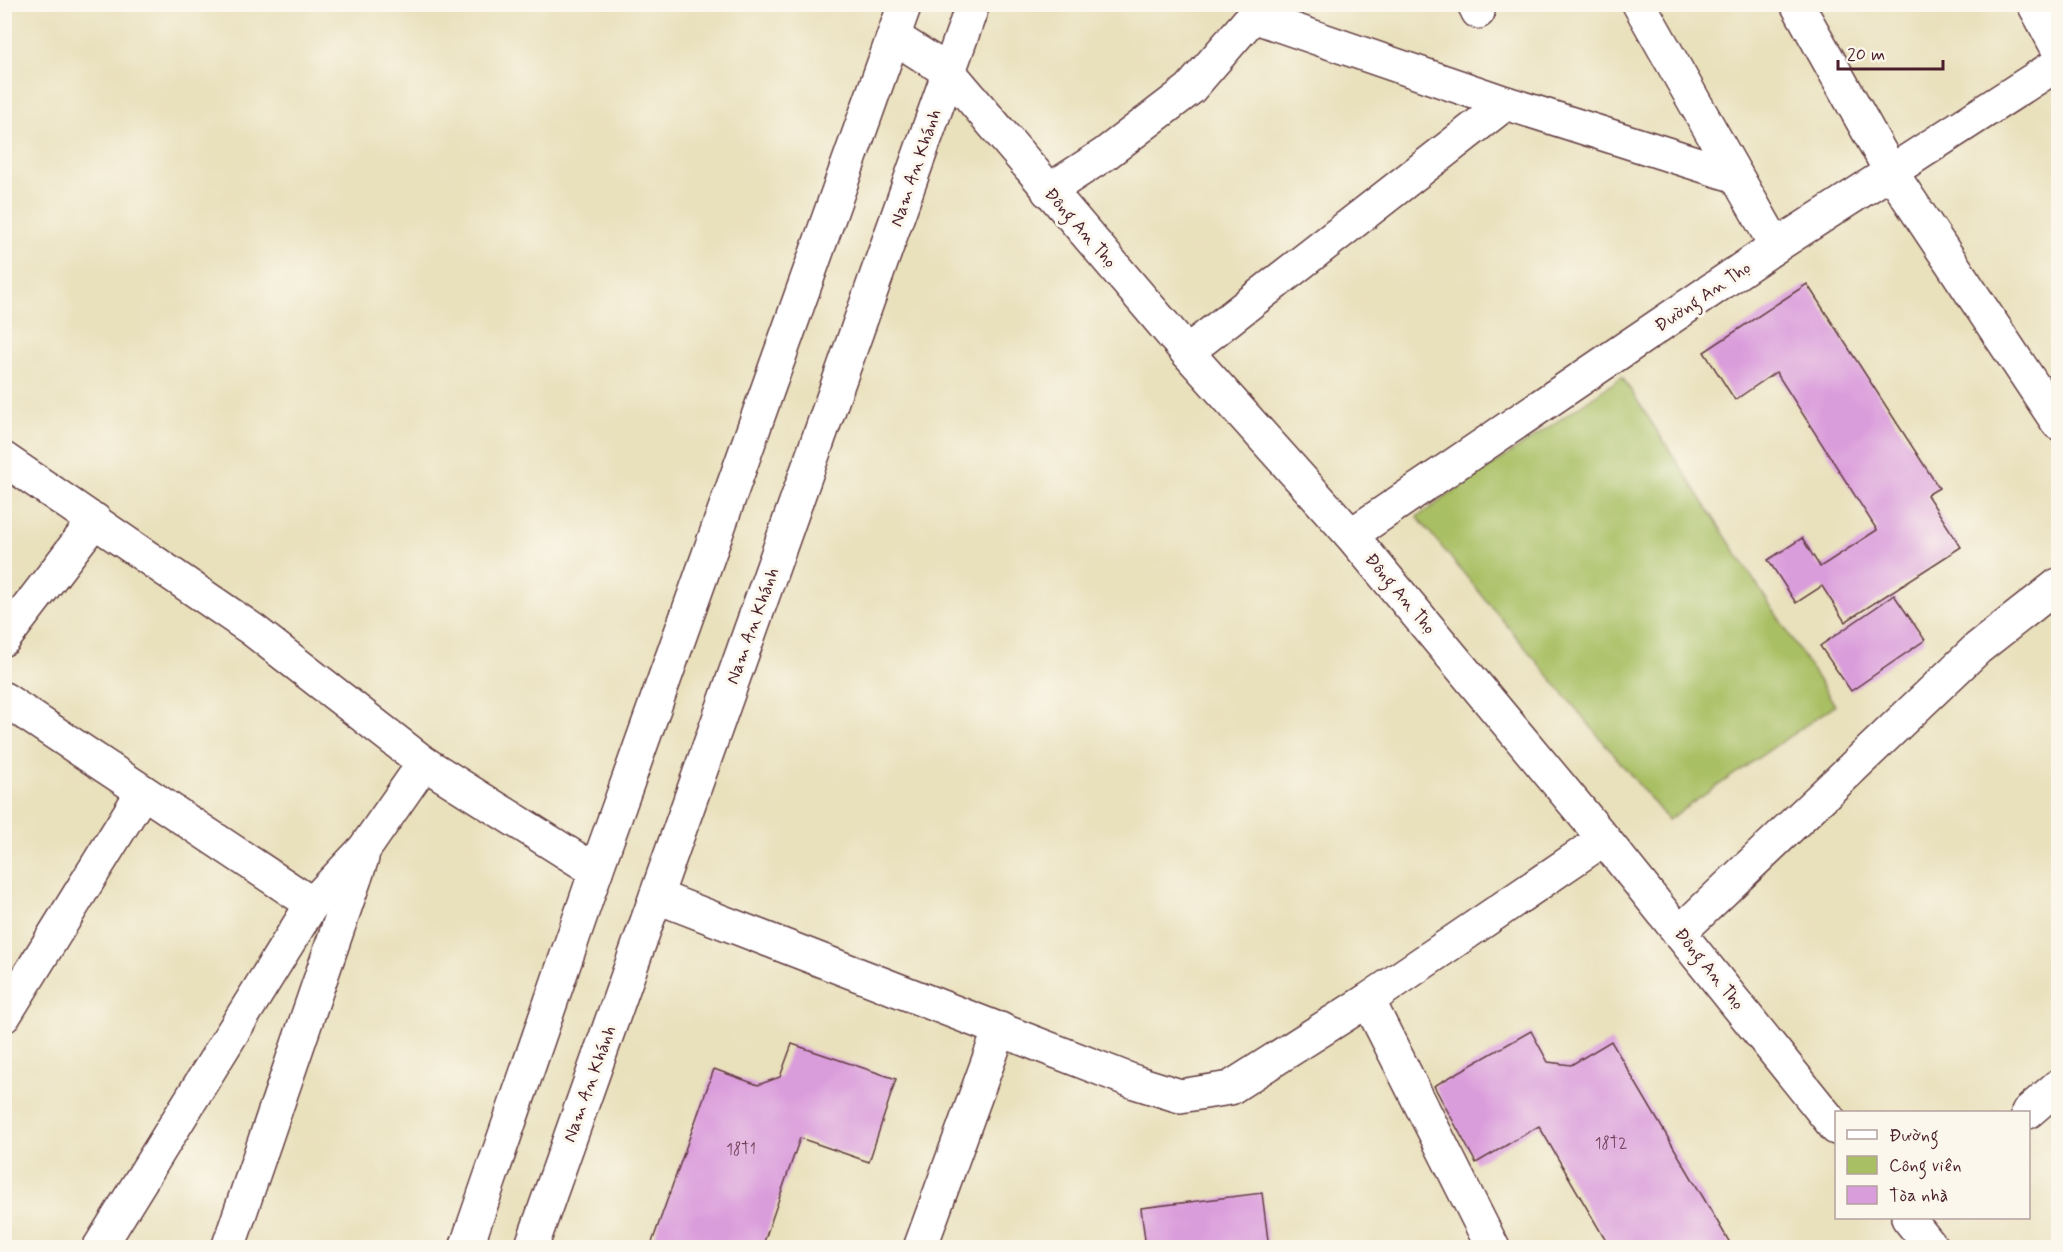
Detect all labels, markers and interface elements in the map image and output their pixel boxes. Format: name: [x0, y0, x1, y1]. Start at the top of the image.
scale bar: [1838, 33, 1943, 71]
text: 20 m: [1847, 43, 1885, 67]
street label: Nam An Khánh: [885, 106, 947, 230]
street label: Đông An Thọ: [1037, 183, 1122, 275]
street label: Đường An Thọ: [1650, 256, 1757, 340]
street label: Đông An Thọ: [1357, 548, 1441, 641]
street label: Nam An Khánh: [721, 564, 785, 688]
street label: Đông An Thọ: [1667, 923, 1750, 1016]
street label: Nam An Khánh: [558, 1022, 622, 1146]
legend: [1835, 1111, 2030, 1219]
text: Đường: [1889, 1124, 1939, 1150]
house number: 18T2: [1595, 1134, 1627, 1154]
house number: 18T1: [726, 1140, 756, 1160]
text: Công viên: [1889, 1154, 1962, 1180]
text: Tòa nhà: [1889, 1184, 1948, 1208]

